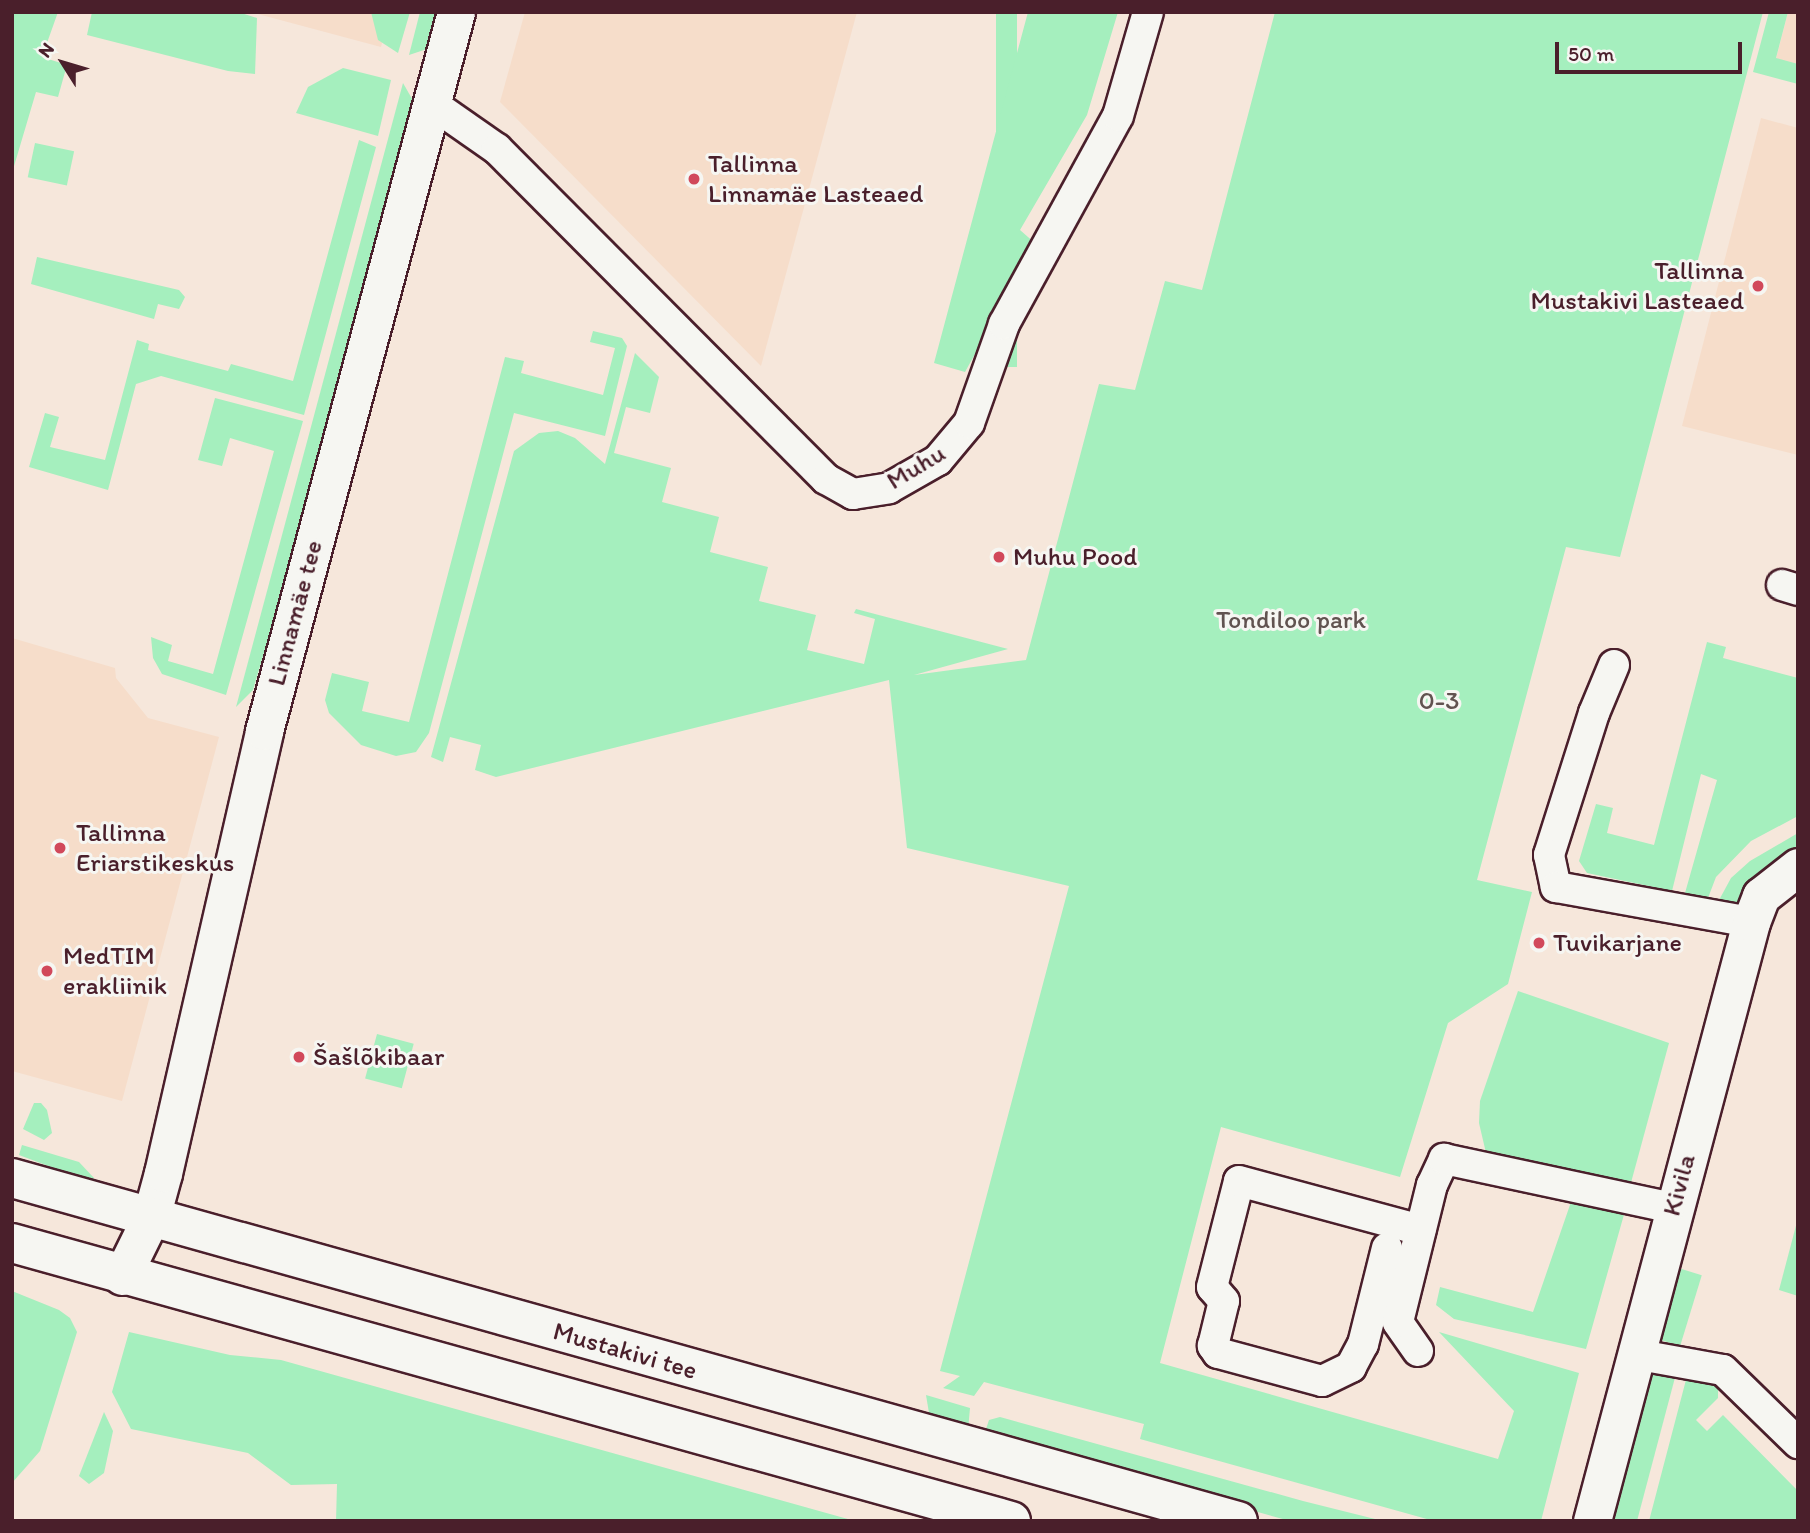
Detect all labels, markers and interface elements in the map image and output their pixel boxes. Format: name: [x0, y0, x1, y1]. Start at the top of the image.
north arrow: [28, 28, 98, 98]
scale bar: [1558, 28, 1745, 72]
text: N: [33, 38, 59, 62]
text: 50 m: [1568, 41, 1614, 66]
place label: Tallinna Linnamäe Lasteaed: [708, 148, 923, 210]
marker: Tallinna Linnamäe Lasteaed: [686, 171, 702, 187]
place label: Tallinna Mustakivi Lasteaed: [1530, 255, 1744, 316]
marker: Tallinna Mustakivi Lasteaed: [1750, 278, 1766, 294]
street label: Muhu: [881, 437, 951, 497]
street label: Linnamäe tee: [261, 537, 329, 689]
place label: Muhu Pood: [1013, 541, 1137, 573]
marker: Muhu Pood: [991, 549, 1007, 565]
park label: Tondiloo park: [1216, 604, 1366, 636]
park label: 0-3: [1419, 685, 1459, 717]
place label: Tallinna Eriarstikeskus: [76, 817, 234, 878]
marker: Tallinna Eriarstikeskus: [50, 838, 70, 858]
place label: Tuvikarjane: [1553, 927, 1682, 959]
marker: Tuvikarjane: [1531, 935, 1547, 951]
place label: MedTIM erakliinik: [63, 940, 167, 1002]
marker: MedTIM erakliinik: [37, 961, 57, 981]
place label: Šašlõkibaar: [313, 1041, 444, 1073]
marker: Šašlõkibaar: [291, 1049, 307, 1065]
street label: Kivila: [1656, 1151, 1702, 1219]
street label: Mustakivi tee: [550, 1316, 700, 1386]

